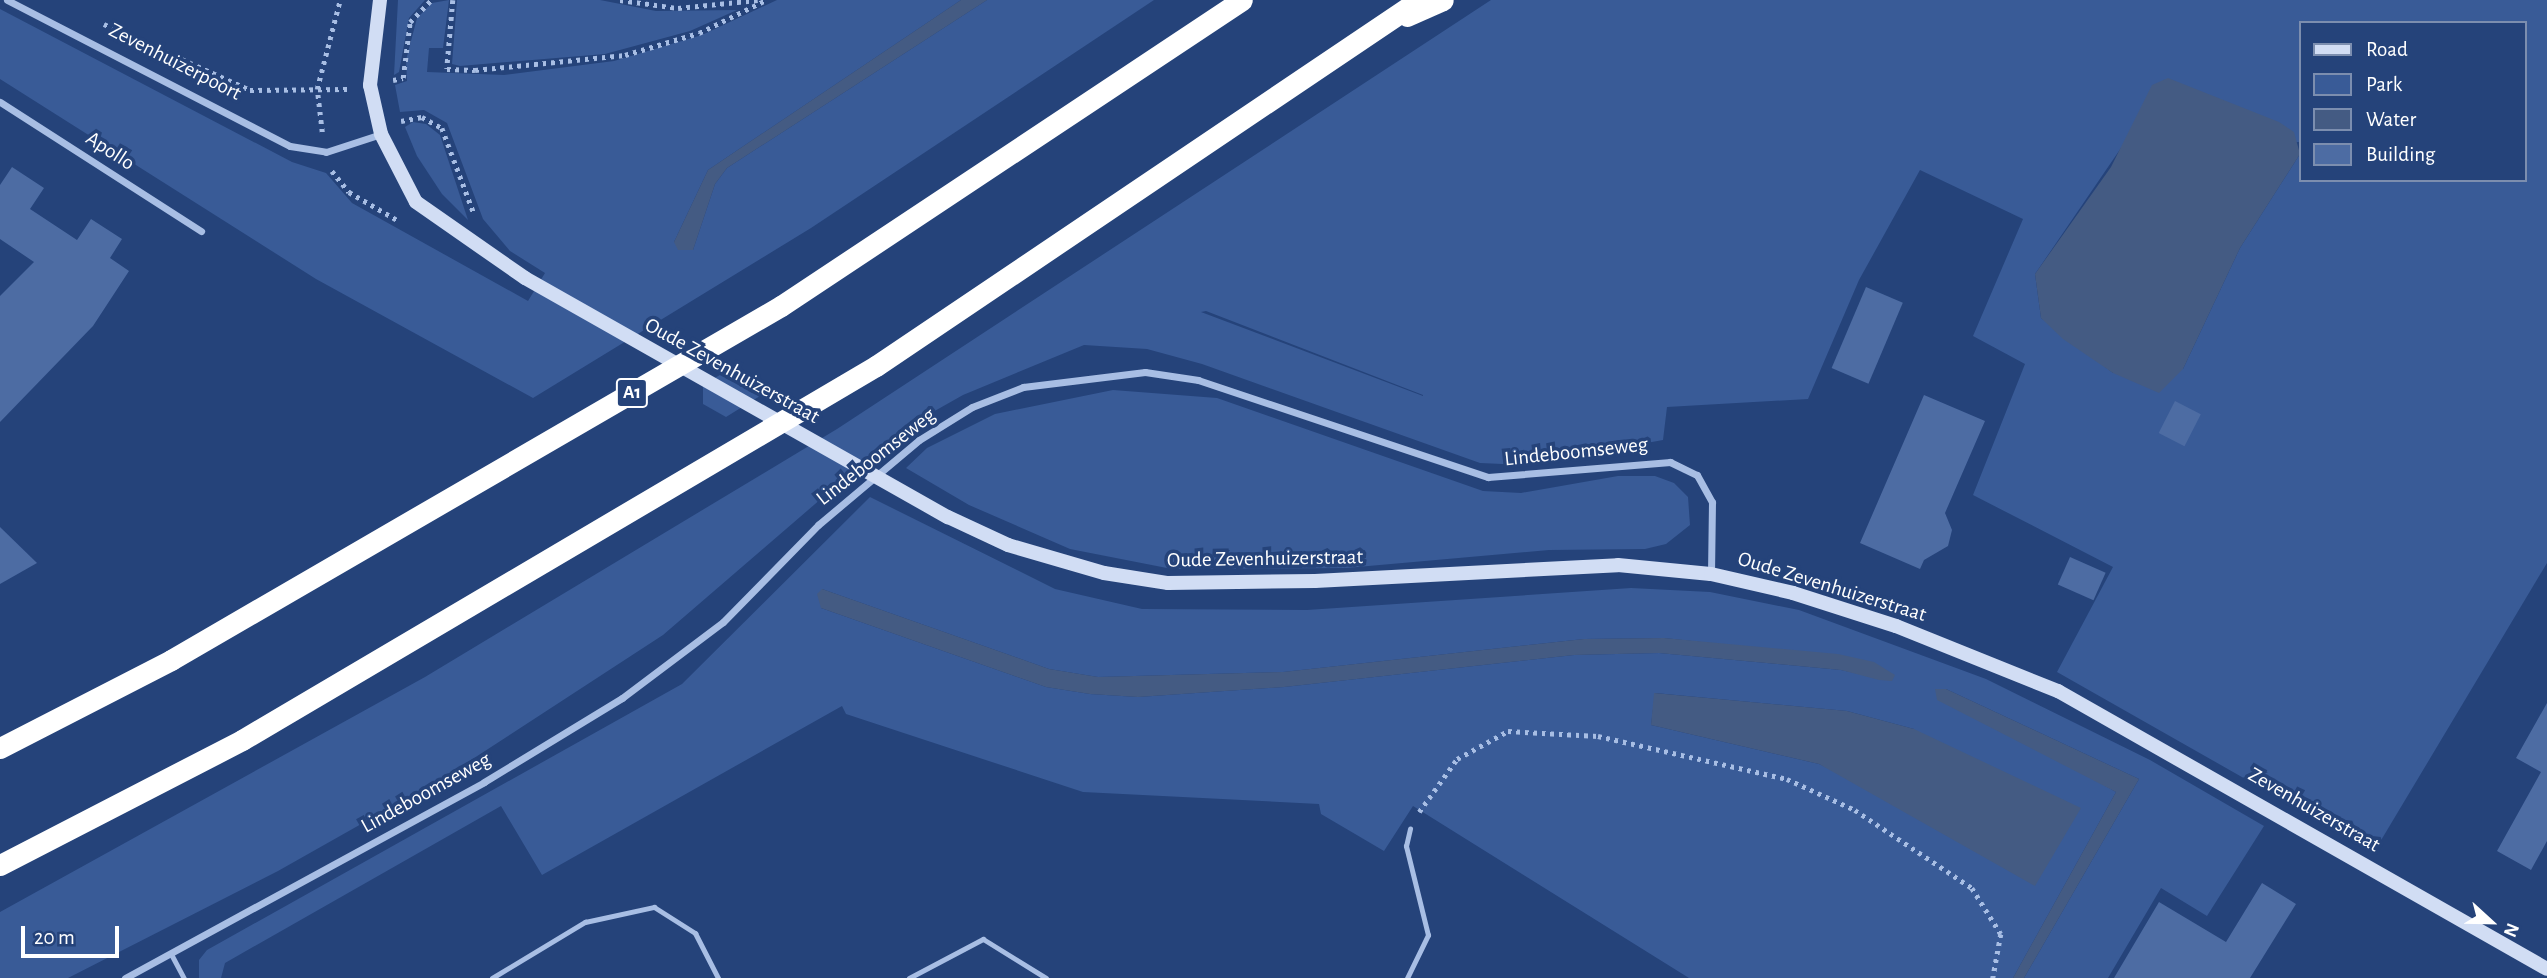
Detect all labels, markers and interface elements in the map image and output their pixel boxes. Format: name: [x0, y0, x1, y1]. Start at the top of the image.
street label: Zevenhuizerpoort: [104, 18, 246, 106]
legend: [2298, 21, 2526, 182]
text: Road: [2366, 39, 2408, 60]
text: Park: [2366, 74, 2402, 95]
text: Water: [2366, 109, 2416, 130]
street label: Apollo: [81, 126, 139, 176]
text: Building: [2366, 144, 2435, 165]
street label: Oude Zevenhuizerstraat: [640, 312, 824, 430]
road number: A1: [614, 378, 650, 408]
street label: Lindeboomseweg: [811, 403, 941, 511]
street label: Lindeboomseweg: [1503, 432, 1649, 472]
street label: Oude Zevenhuizerstraat: [1167, 545, 1363, 573]
street label: Oude Zevenhuizerstraat: [1735, 546, 1929, 628]
street label: Lindeboomseweg: [357, 747, 495, 839]
street label: Zevenhuizerstraat: [2244, 762, 2384, 858]
north arrow: [2456, 887, 2526, 957]
scale bar: [24, 912, 122, 956]
text: N: [2500, 920, 2522, 940]
text: 20 m: [34, 927, 75, 948]

